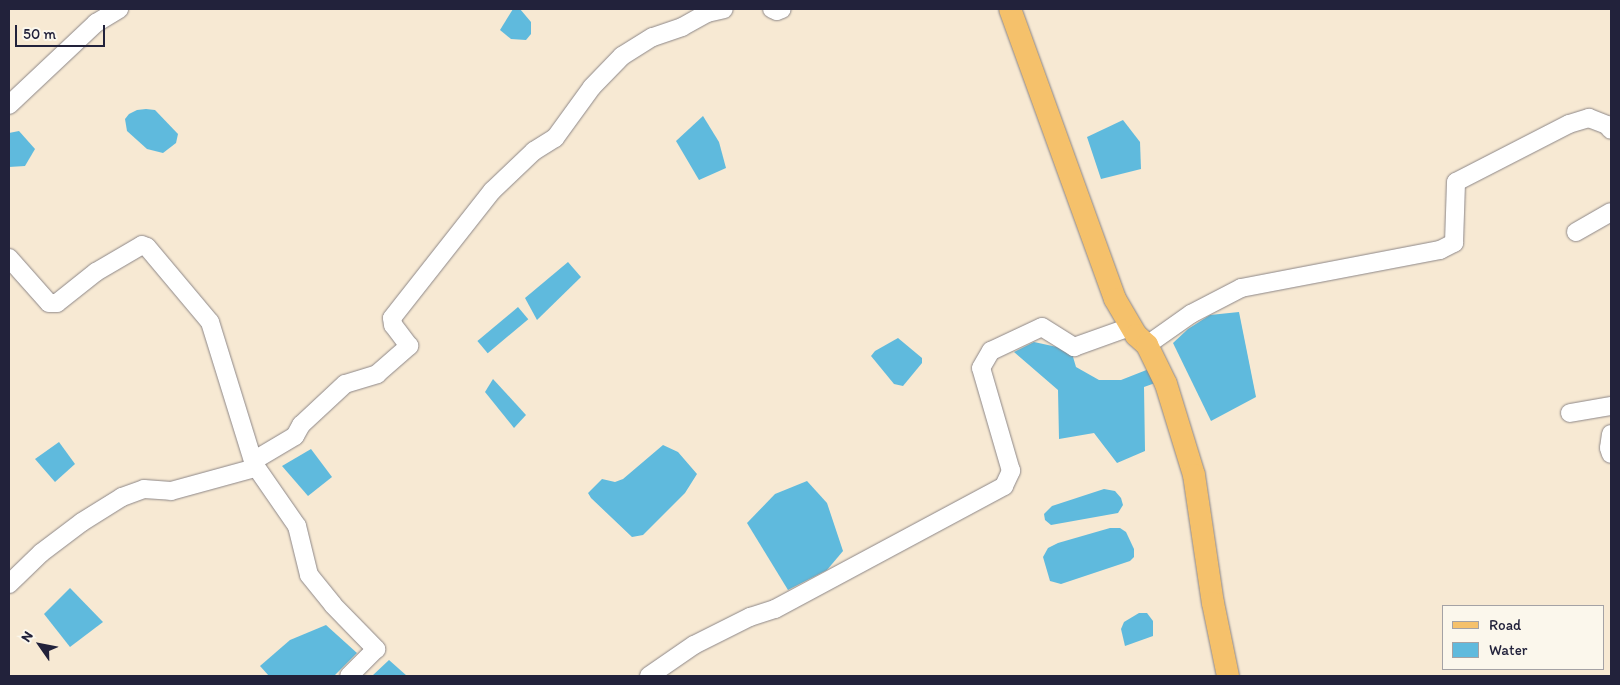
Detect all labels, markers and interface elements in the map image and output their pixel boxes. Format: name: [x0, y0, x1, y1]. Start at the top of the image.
scale bar: [18, 15, 108, 47]
text: 50 m: [23, 25, 56, 43]
legend: [1442, 605, 1605, 670]
text: Road: [1489, 616, 1521, 634]
north arrow: [15, 620, 65, 670]
text: N: [17, 628, 37, 645]
text: Water: [1489, 641, 1527, 659]

